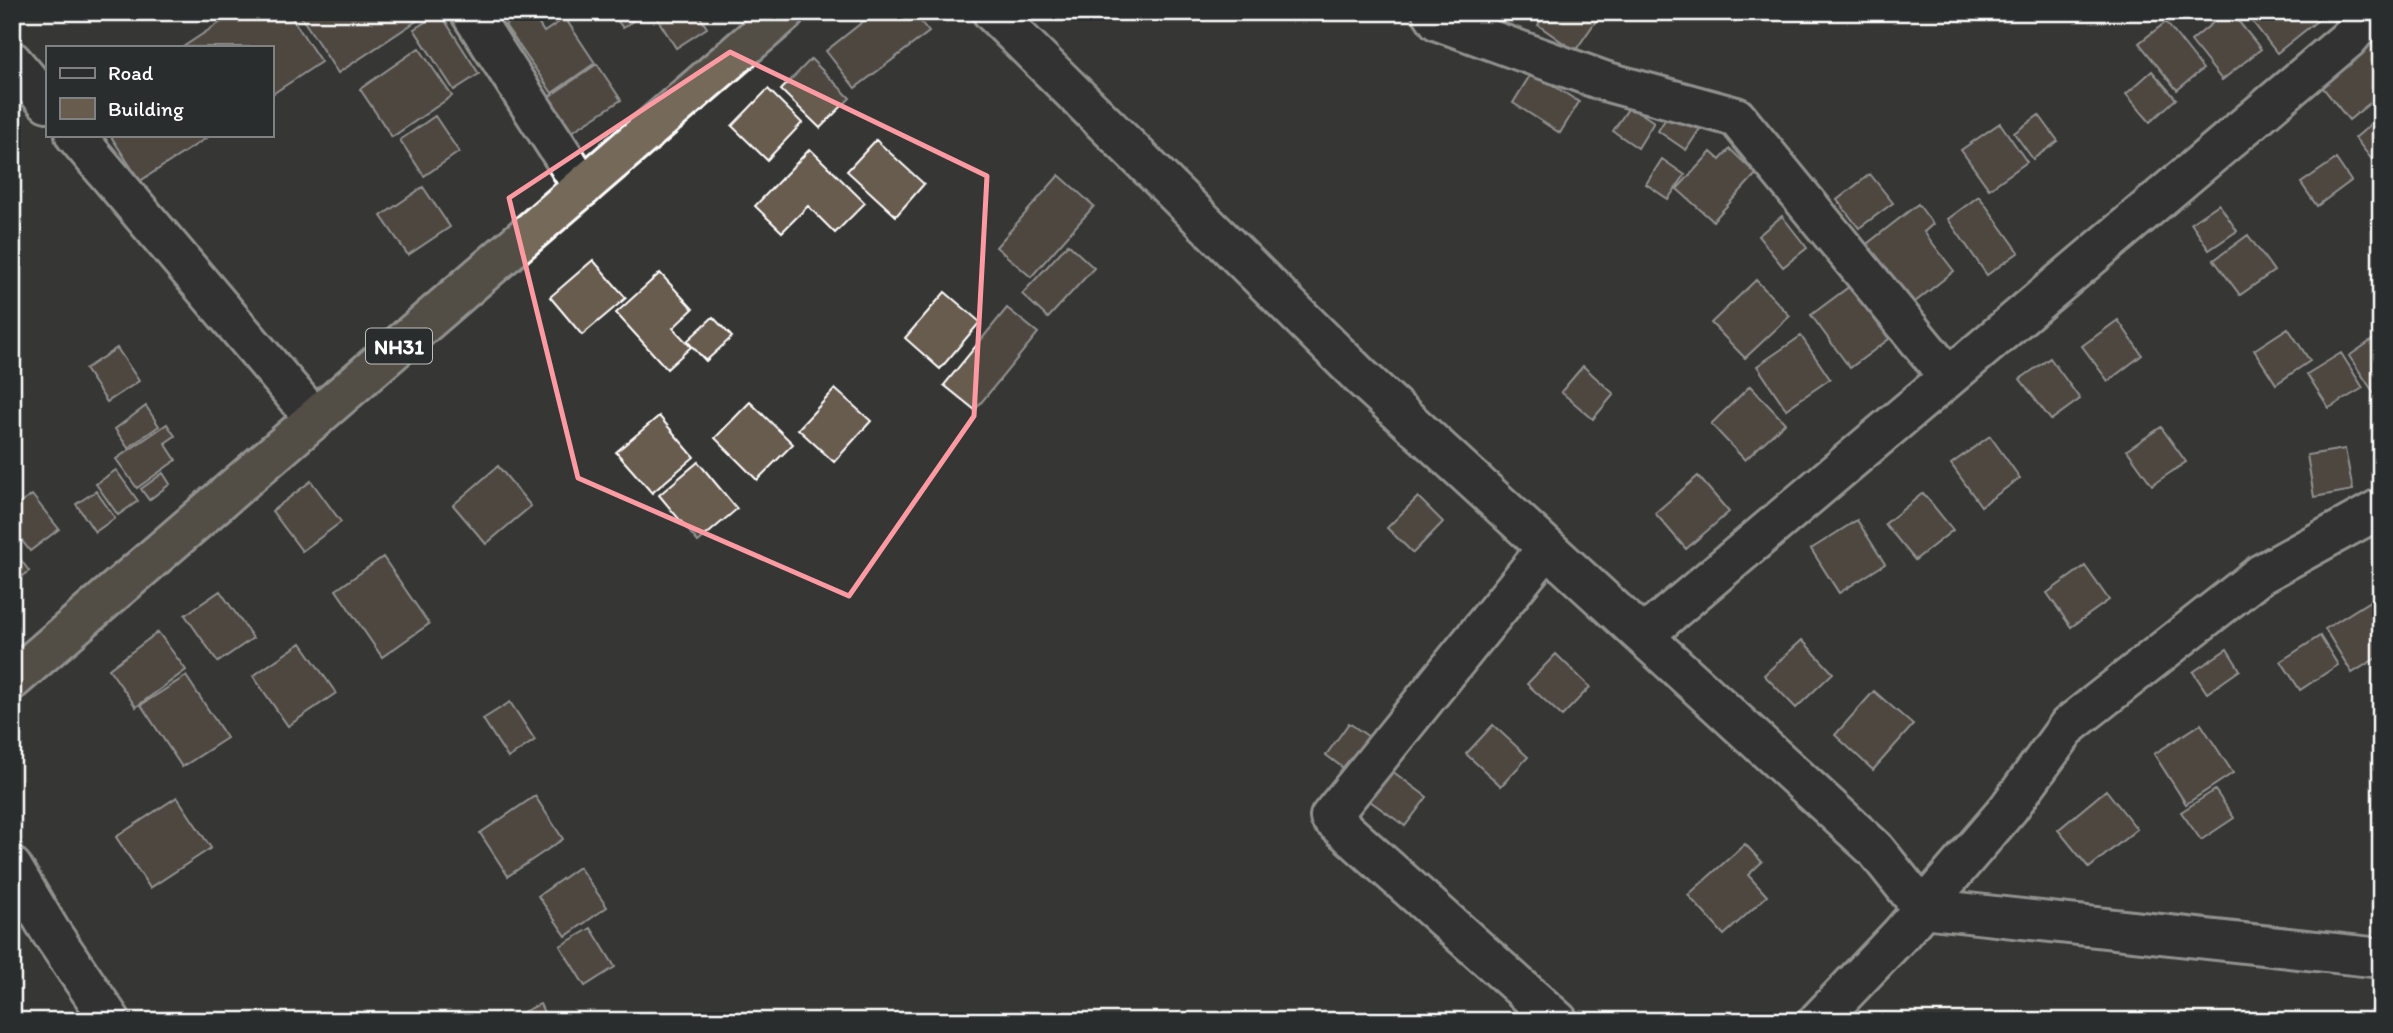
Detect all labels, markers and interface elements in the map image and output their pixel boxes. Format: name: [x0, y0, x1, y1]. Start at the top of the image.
legend: [46, 46, 273, 136]
text: Road: [108, 60, 154, 85]
text: Building: [108, 96, 184, 121]
road number: NH31: [366, 328, 432, 364]

